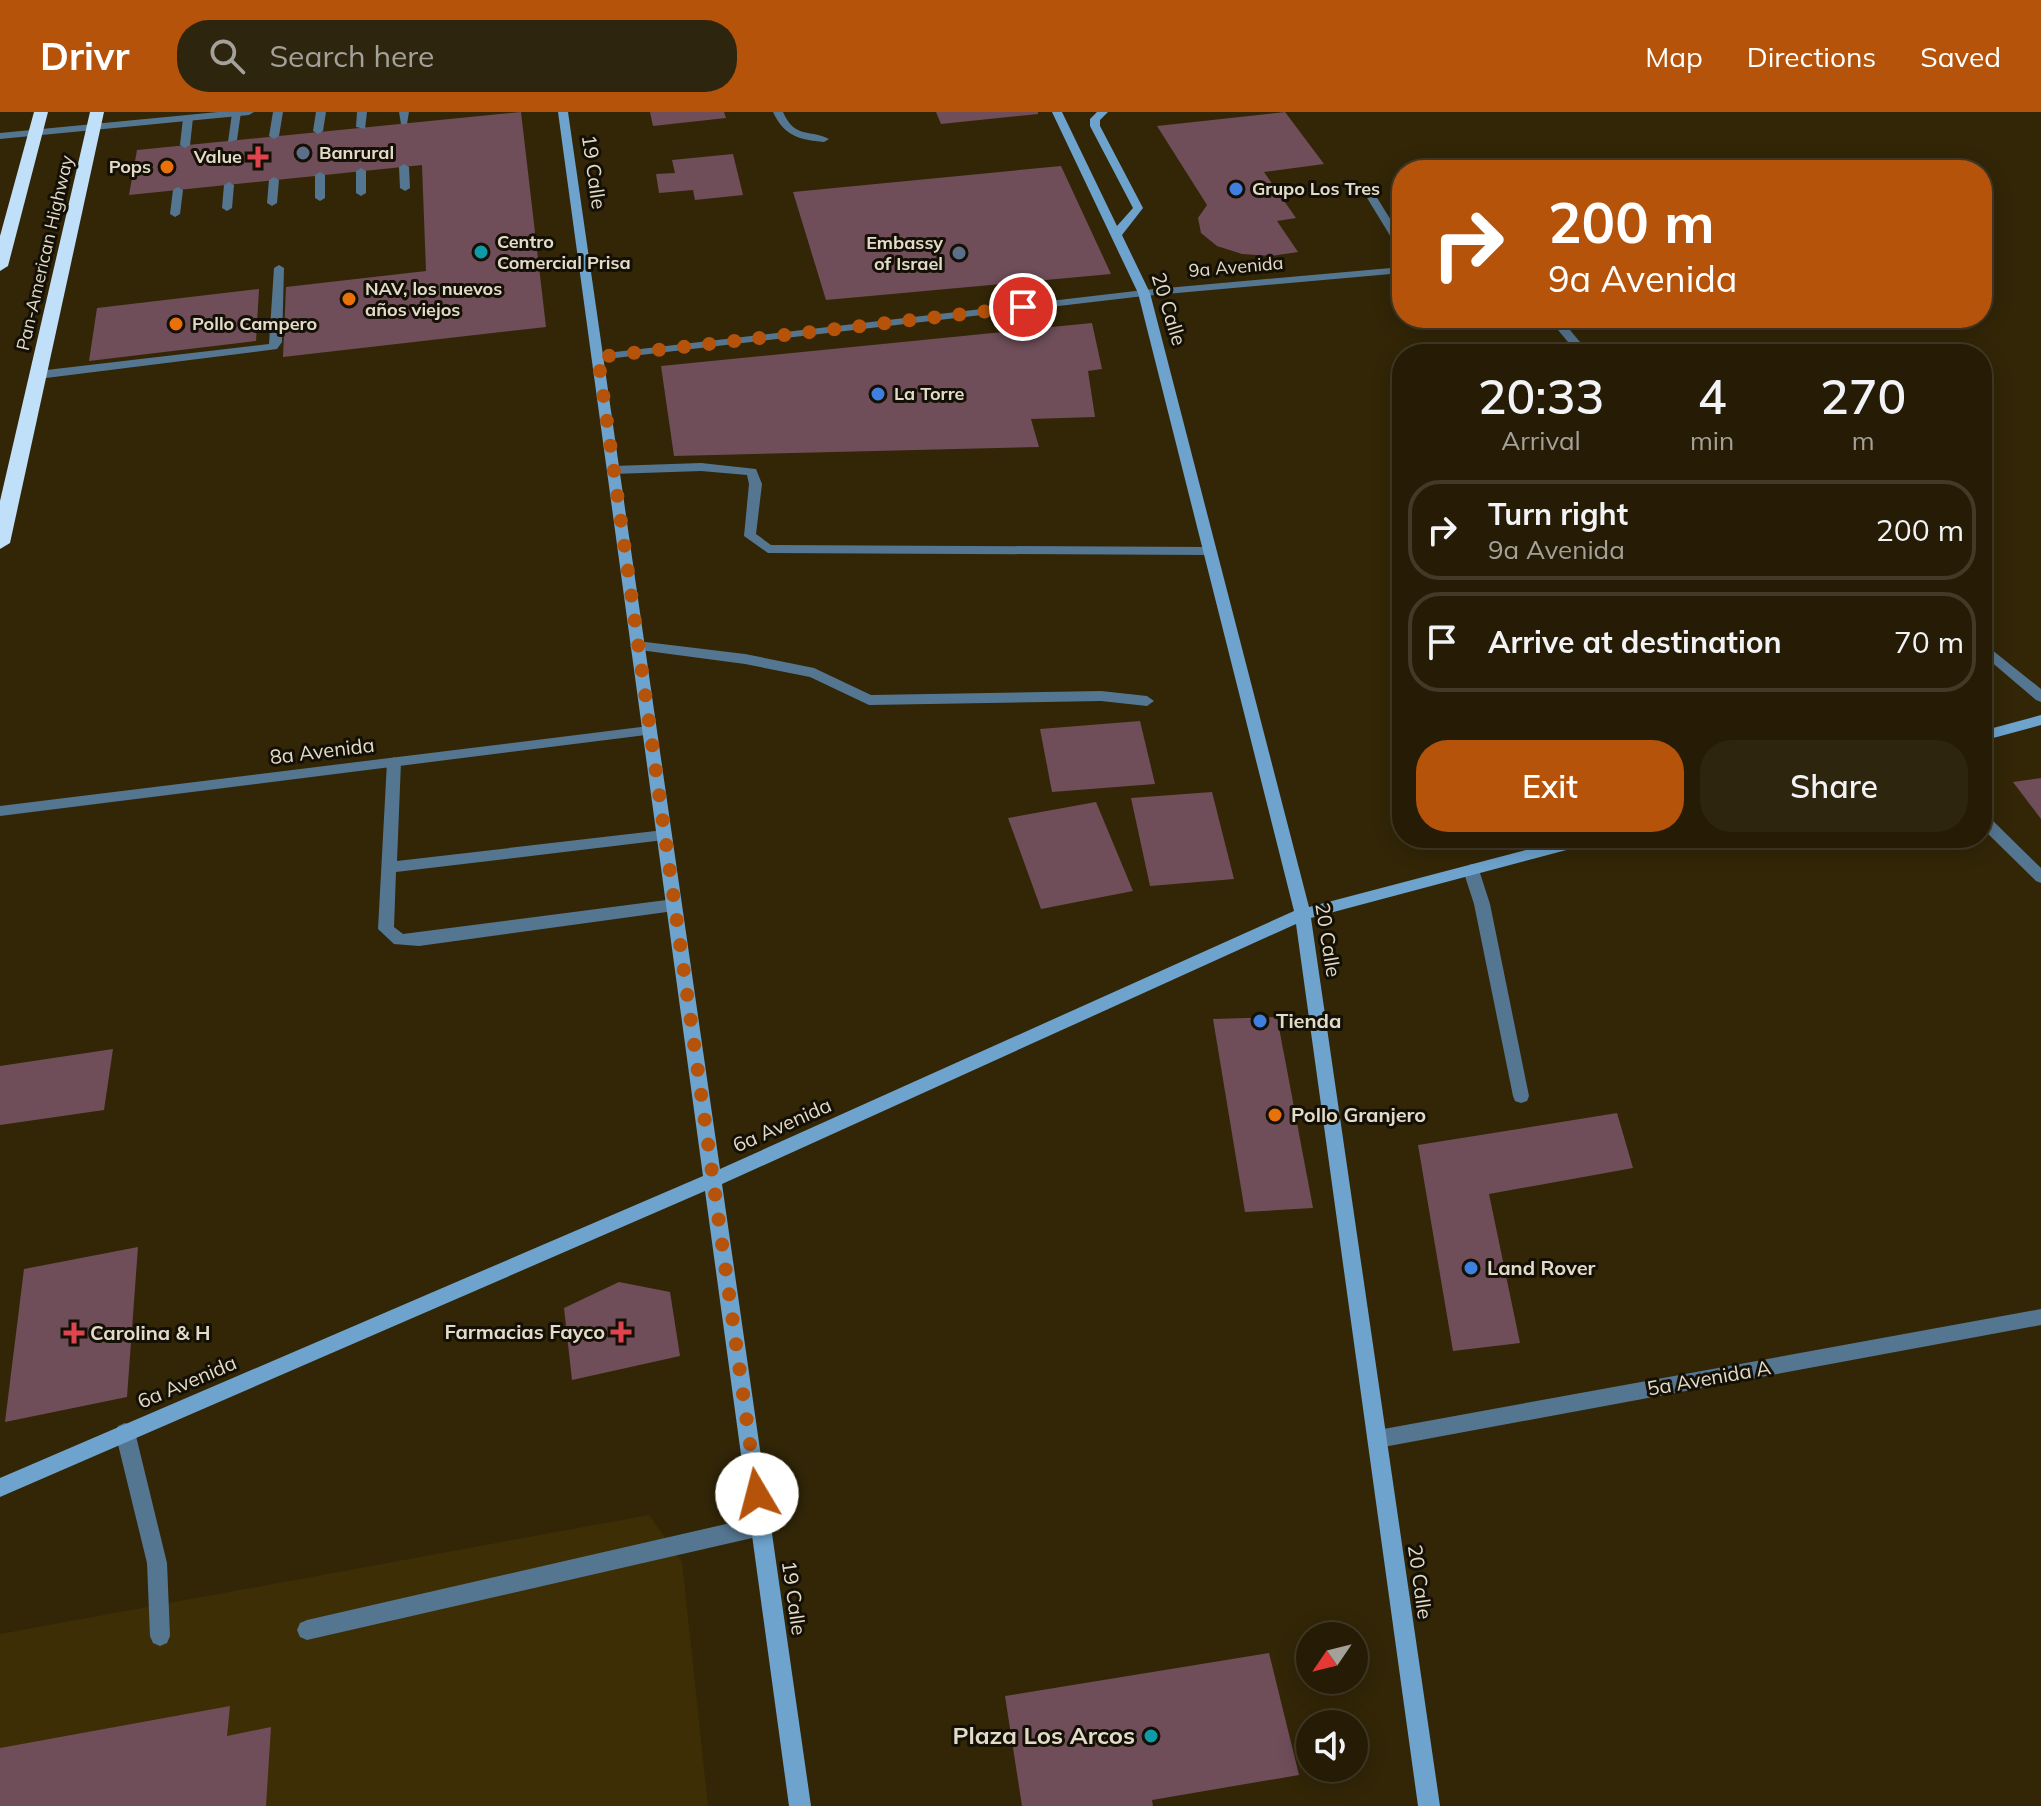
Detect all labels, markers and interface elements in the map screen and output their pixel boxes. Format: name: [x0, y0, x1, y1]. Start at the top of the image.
search box: [177, 20, 737, 92]
text: Drivr: [40, 32, 129, 80]
icon: search: [205, 34, 249, 78]
text: Search here: [269, 37, 434, 75]
text: Map: [1645, 39, 1703, 74]
text: Directions: [1747, 39, 1876, 74]
text: Saved: [1920, 39, 2001, 74]
street label: 19 Calle: [577, 133, 612, 211]
place label: Banrural: [319, 141, 394, 164]
marker: Banrural: [294, 144, 312, 162]
place label: Value: [193, 145, 242, 168]
marker: Value: [249, 148, 267, 166]
street label: Pan-American Highway: [11, 153, 78, 353]
place label: Pops: [109, 155, 151, 178]
marker: Pops: [158, 158, 176, 176]
place label: Grupo Los Tres: [1252, 177, 1380, 200]
marker: Grupo Los Tres: [1227, 180, 1245, 198]
text: 200 m: [1548, 187, 1715, 257]
icon: right: [1416, 192, 1520, 296]
place label: Centro Comercial Prisa: [497, 230, 631, 274]
place label: Embassy of Israel: [866, 231, 943, 275]
marker: Centro Comercial Prisa: [472, 243, 490, 261]
marker: Embassy of Israel: [950, 244, 968, 262]
street label: 9a Avenida: [1188, 251, 1284, 282]
text: 9a Avenida: [1548, 256, 1737, 301]
street label: 20 Calle: [1147, 269, 1192, 348]
pin: [989, 273, 1057, 341]
place label: NAV, los nuevos años viejos: [365, 277, 502, 321]
icon: arrive: [1001, 285, 1045, 329]
marker: NAV, los nuevos años viejos: [340, 290, 358, 308]
place label: Pollo Campero: [192, 312, 317, 335]
marker: Pollo Campero: [167, 315, 185, 333]
text: 20:33: [1478, 366, 1604, 426]
text: 4: [1698, 366, 1726, 426]
text: 270: [1820, 366, 1906, 426]
place label: La Torre: [894, 382, 965, 405]
marker: La Torre: [869, 385, 887, 403]
text: Arrival: [1501, 424, 1581, 457]
text: min: [1690, 424, 1734, 457]
text: m: [1852, 424, 1875, 457]
text: Turn right: [1488, 495, 1628, 533]
icon: right: [1420, 508, 1464, 552]
text: 200 m: [1876, 511, 1964, 549]
text: 9a Avenida: [1488, 533, 1625, 566]
icon: arrive: [1420, 620, 1464, 664]
text: Arrive at destination: [1488, 623, 1782, 661]
text: 70 m: [1894, 623, 1964, 661]
street label: 8a Avenida: [268, 732, 376, 769]
button: Exit: [1416, 740, 1684, 832]
button: Share: [1700, 740, 1968, 832]
street label: 20 Calle: [1310, 901, 1347, 979]
place label: Tienda: [1276, 1008, 1341, 1033]
marker: Tienda: [1251, 1012, 1269, 1030]
street label: 6a Avenida: [729, 1092, 835, 1157]
place label: Pollo Granjero: [1291, 1102, 1426, 1127]
marker: Pollo Granjero: [1266, 1106, 1284, 1124]
place label: Land Rover: [1487, 1255, 1596, 1280]
marker: Land Rover: [1462, 1259, 1480, 1277]
place label: Farmacias Fayco: [444, 1319, 605, 1344]
place label: Carolina & H: [90, 1320, 210, 1345]
marker: Farmacias Fayco: [612, 1323, 630, 1341]
marker: Carolina & H: [65, 1324, 83, 1342]
street label: 6a Avenida: [133, 1349, 240, 1414]
street label: 5a Avenida A: [1645, 1354, 1773, 1401]
position arrow: [715, 1452, 799, 1536]
street label: 20 Calle: [1403, 1543, 1438, 1621]
street label: 19 Calle: [777, 1559, 812, 1637]
north arrow: [1296, 1622, 1368, 1694]
map controls: [1296, 1622, 1368, 1782]
button: sound: [1296, 1710, 1368, 1782]
place label: Plaza Los Arcos: [952, 1720, 1135, 1750]
marker: Plaza Los Arcos: [1142, 1727, 1160, 1745]

